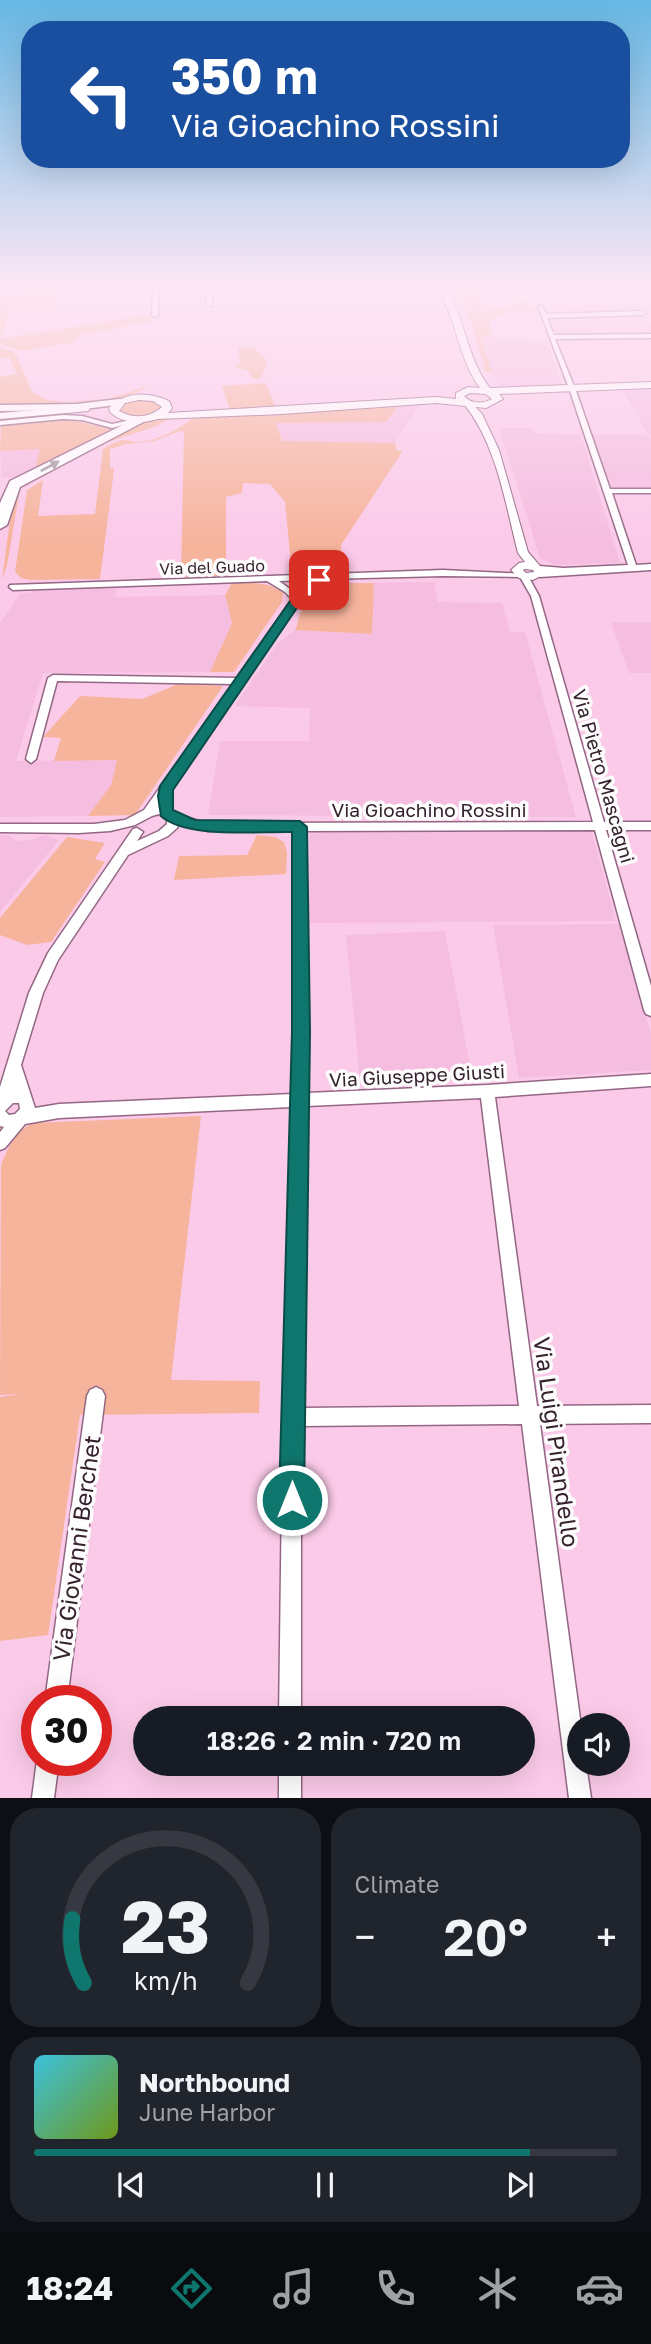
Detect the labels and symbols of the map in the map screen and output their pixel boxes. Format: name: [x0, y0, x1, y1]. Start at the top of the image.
one-way arrow: [40, 460, 60, 471]
pin: [289, 550, 349, 610]
street label: Via del Guado: [159, 555, 265, 579]
street label: Via Pietro Mascagni: [568, 687, 640, 865]
street label: Via Gioachino Rossini: [331, 798, 527, 821]
street label: Via Giuseppe Giusti: [328, 1059, 506, 1091]
street label: Via Luigi Pirandello: [528, 1335, 586, 1549]
street label: Via Giovanni Berchet: [46, 1433, 106, 1663]
position arrow: [255, 1463, 329, 1537]
speed limit sign: 30: [21, 1685, 112, 1776]

